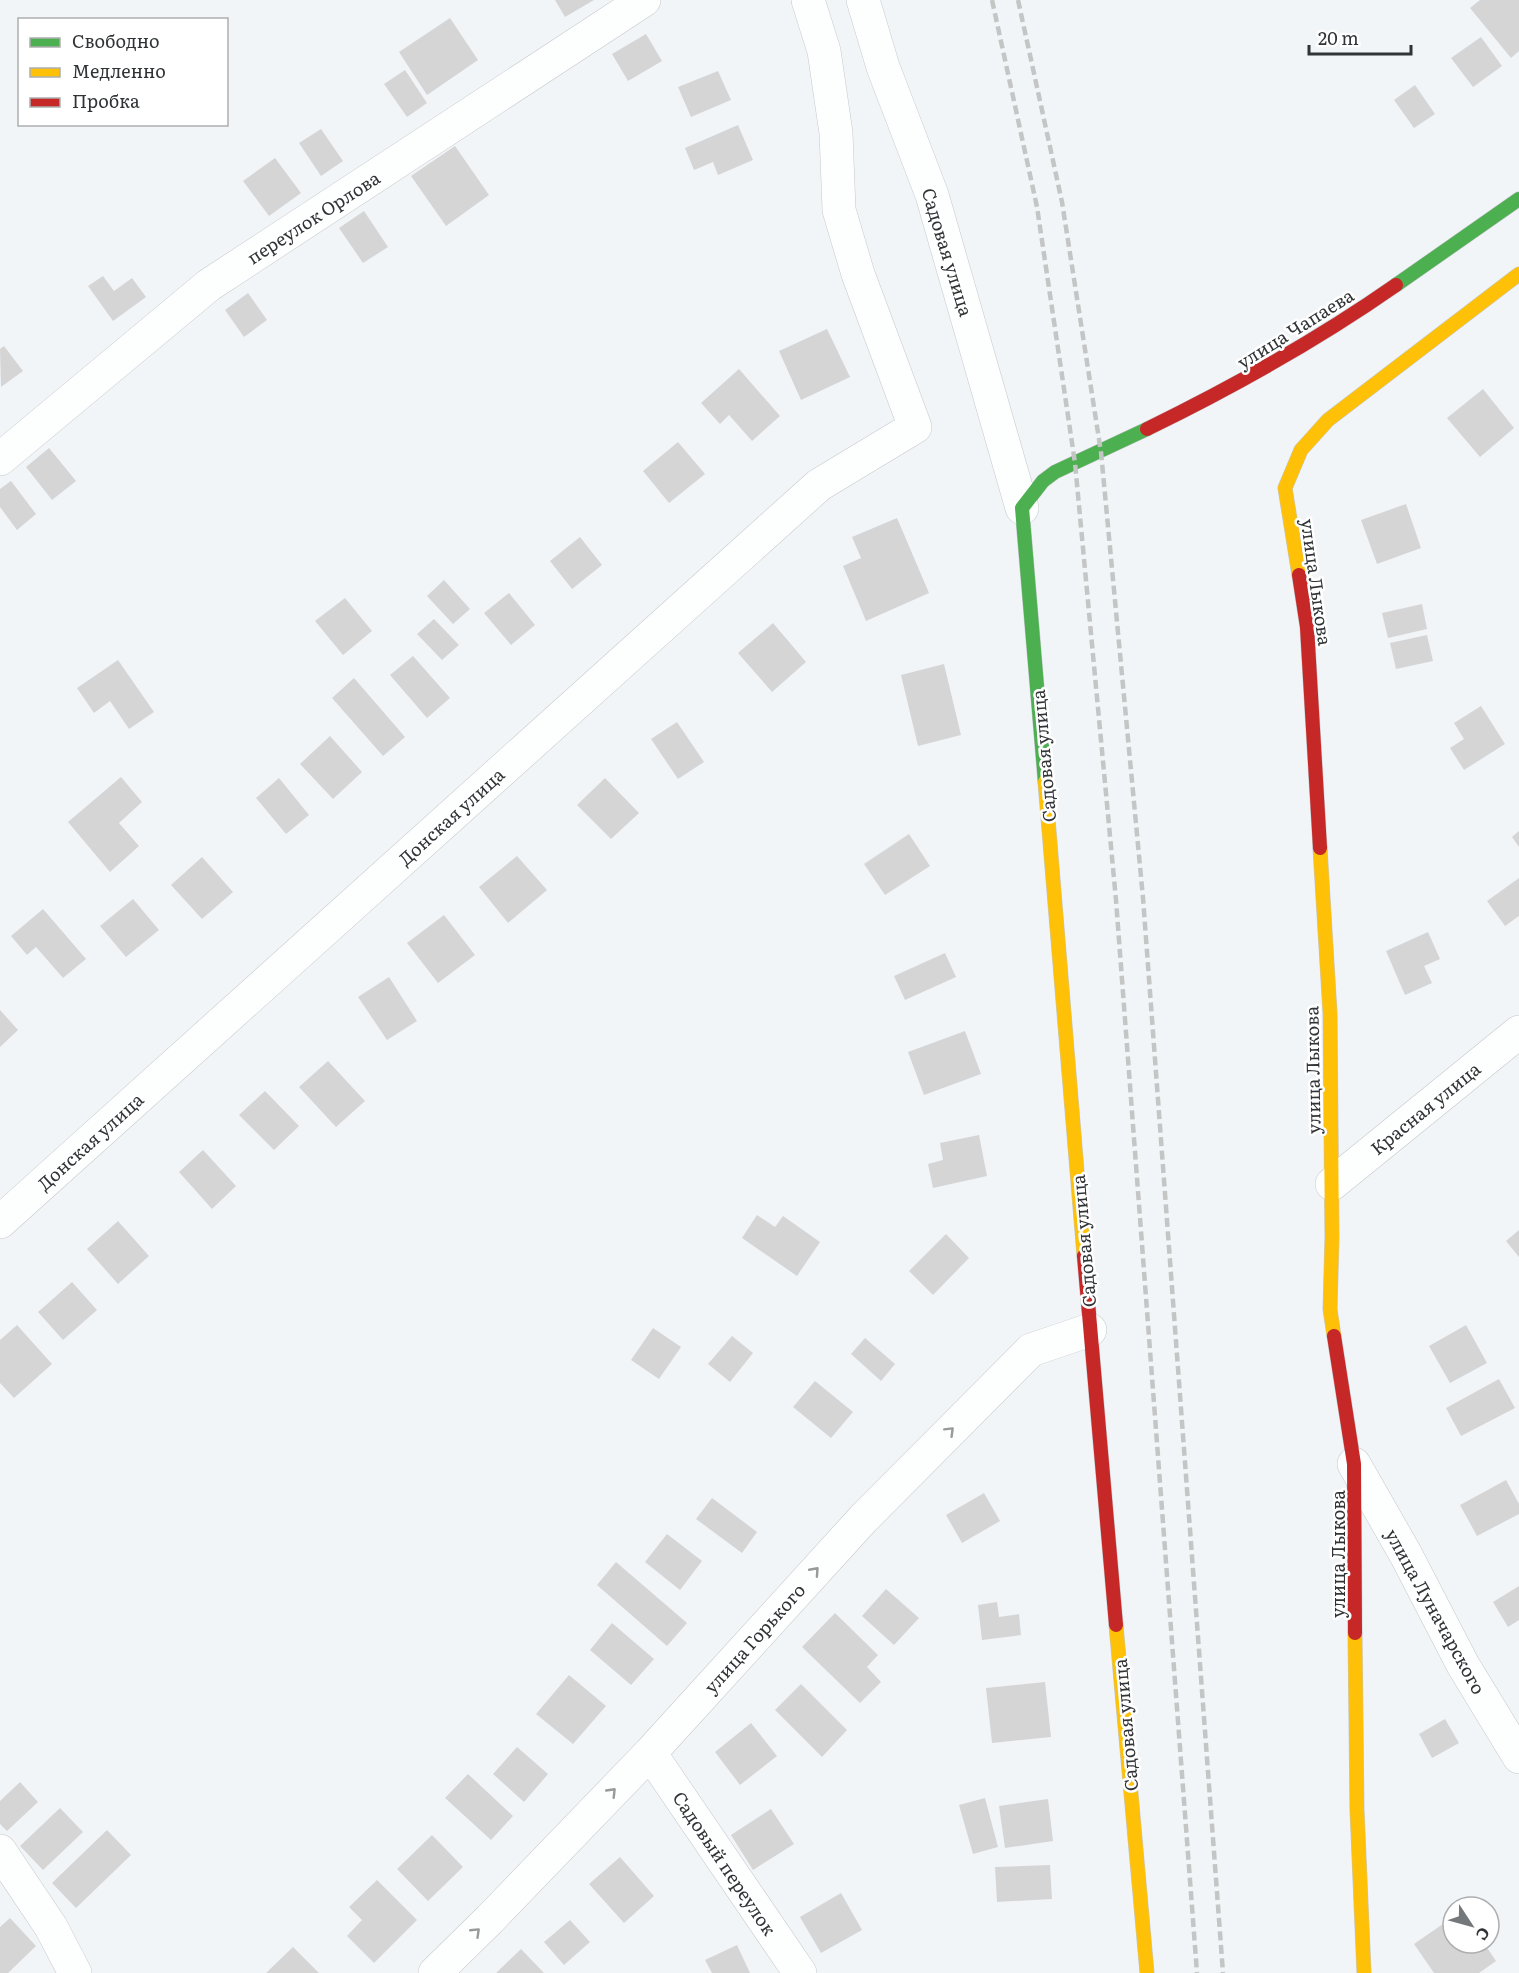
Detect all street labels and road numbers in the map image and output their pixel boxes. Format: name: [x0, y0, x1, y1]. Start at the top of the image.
street label: переулок Орлова: [241, 164, 385, 270]
street label: Садовая улица: [916, 184, 980, 320]
street label: улица Чапаева: [1231, 281, 1359, 375]
street label: улица Лыкова: [1295, 517, 1339, 648]
street label: Садовая улица: [1024, 688, 1062, 823]
street label: Донская улица: [392, 761, 510, 871]
street label: улица Лыкова: [1297, 1005, 1327, 1134]
street label: Красная улица: [1364, 1055, 1486, 1161]
street label: Донская улица: [31, 1086, 149, 1196]
street label: Садовая улица: [1064, 1173, 1102, 1308]
street label: улица Лыкова: [1324, 1490, 1351, 1618]
street label: улица Луначарского: [1379, 1523, 1493, 1699]
street label: улица Горького: [697, 1577, 811, 1699]
street label: Садовая улица: [1106, 1657, 1144, 1792]
street label: Садовый переулок: [667, 1786, 783, 1941]

